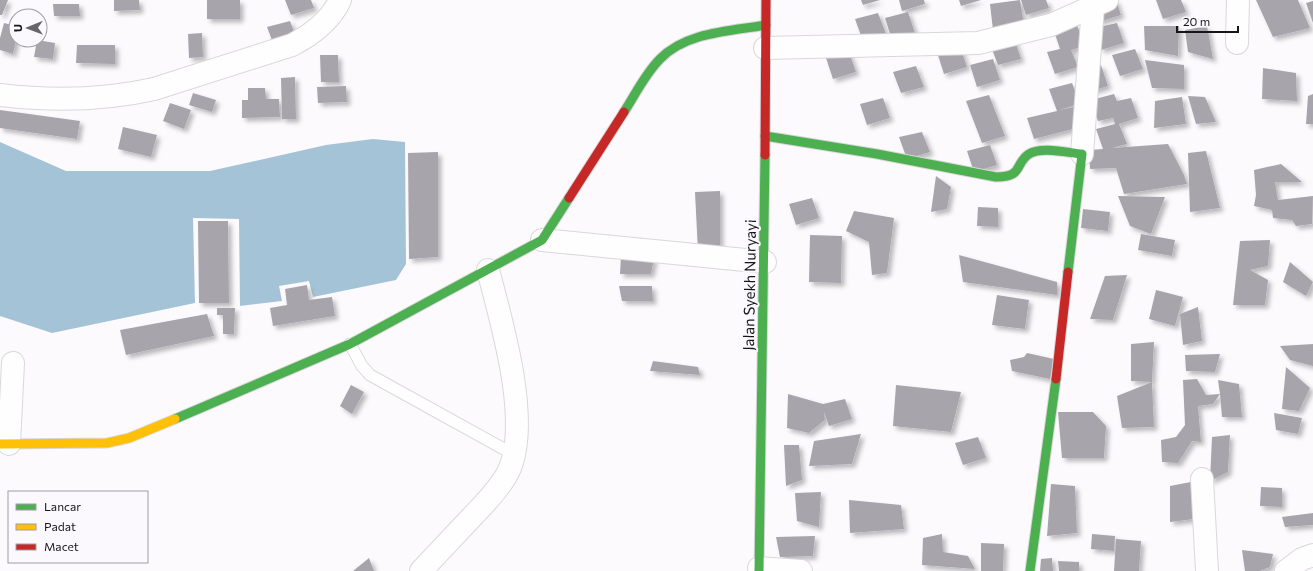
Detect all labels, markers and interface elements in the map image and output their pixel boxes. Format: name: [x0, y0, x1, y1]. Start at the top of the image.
north arrow: [8, 8, 48, 48]
scale bar: [1177, 8, 1238, 34]
text: 20 m: [1183, 14, 1210, 28]
text: U: [11, 24, 24, 32]
street label: Jalan Syekh Nuryayi: [739, 219, 759, 351]
legend: [8, 491, 148, 563]
text: Lancar: [44, 499, 81, 513]
text: Padat: [44, 519, 76, 533]
text: Macet: [44, 539, 79, 553]

